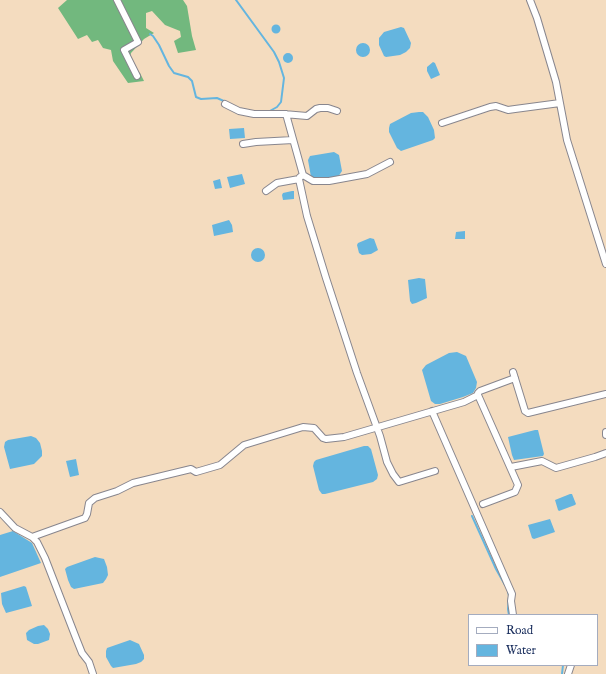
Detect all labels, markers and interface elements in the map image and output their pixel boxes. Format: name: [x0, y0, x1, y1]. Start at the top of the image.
legend: [468, 614, 598, 666]
text: Road: [506, 623, 533, 638]
text: Water: [506, 643, 536, 658]

